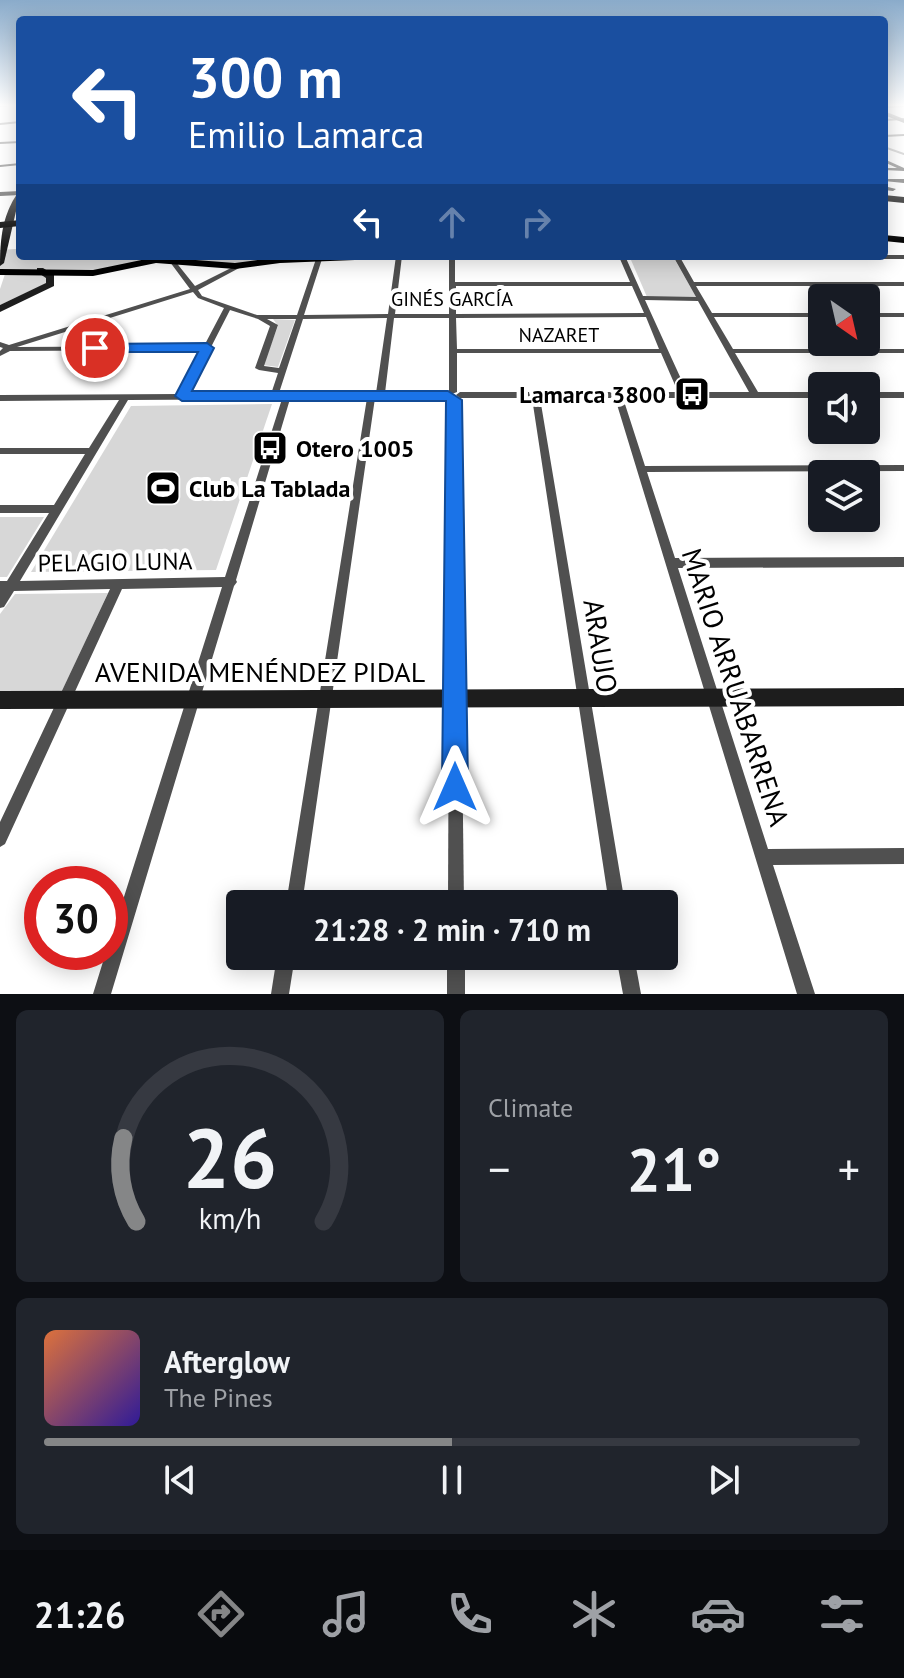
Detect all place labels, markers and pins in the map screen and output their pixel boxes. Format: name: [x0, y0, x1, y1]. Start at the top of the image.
pin: [61, 314, 129, 382]
bus stop icon: Lamarca 3800: [673, 375, 711, 413]
place label: Lamarca 3800: [519, 379, 666, 410]
bus stop icon: Otero 1005: [251, 429, 289, 467]
place label: Otero 1005: [296, 433, 414, 464]
sports icon: Club La Tablada: [144, 469, 182, 507]
place label: Club La Tablada: [189, 473, 350, 504]

